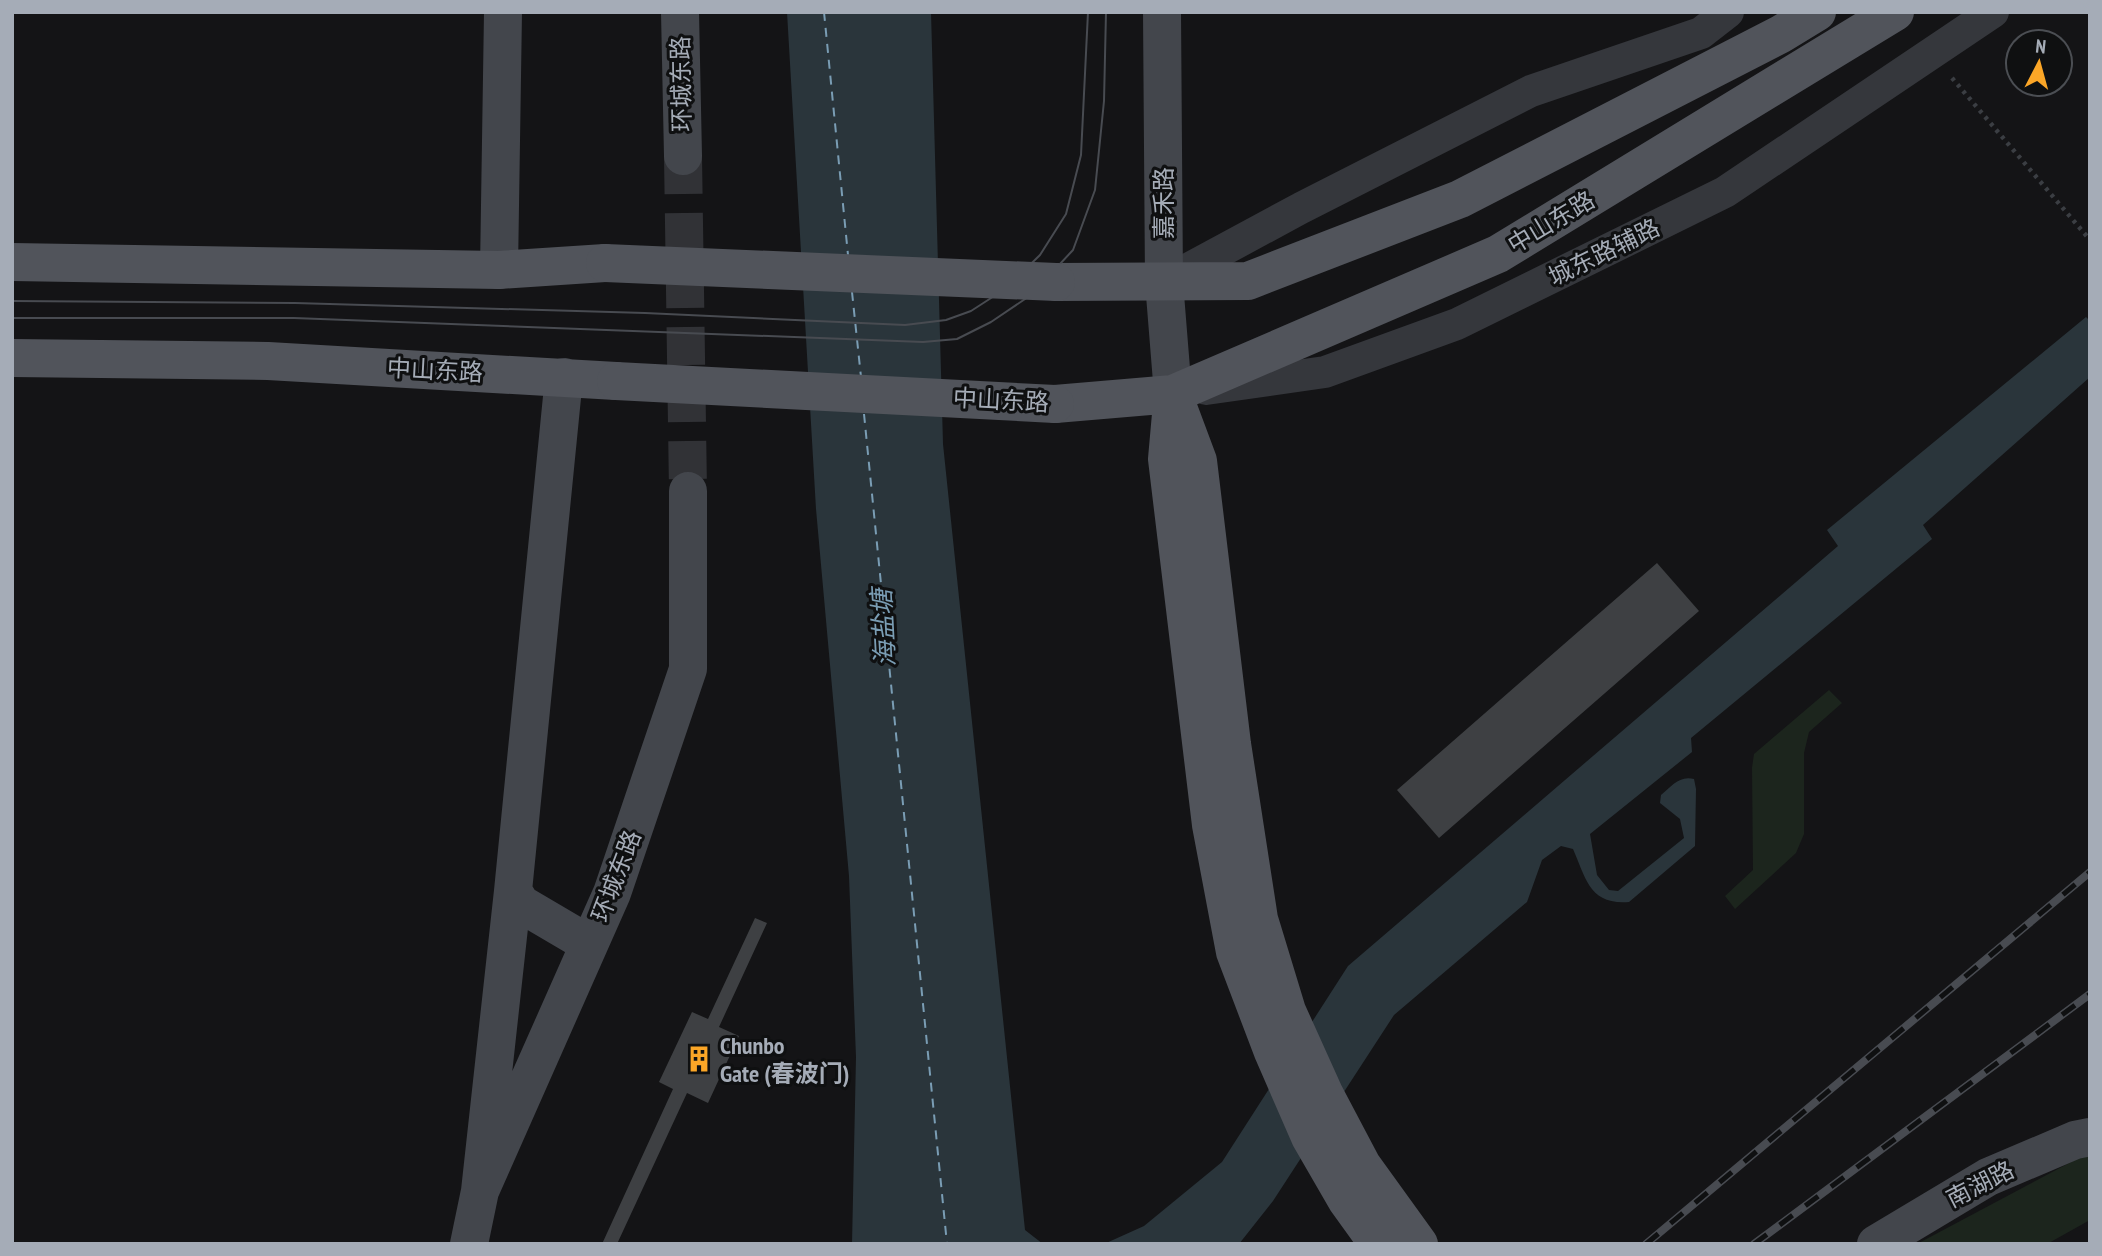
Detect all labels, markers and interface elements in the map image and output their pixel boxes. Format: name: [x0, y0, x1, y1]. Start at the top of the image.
north arrow: [2004, 28, 2074, 98]
text: N: [2034, 34, 2047, 59]
street label: 环城东路: [665, 36, 697, 132]
street label: 嘉禾路: [1148, 167, 1179, 239]
street label: 中山东路: [1502, 184, 1600, 260]
street label: 城东路辅路: [1543, 212, 1665, 292]
street label: 中山东路: [386, 352, 484, 388]
street label: 中山东路: [952, 382, 1050, 418]
water label: 海盐塘: [864, 584, 902, 668]
street label: 环城东路: [584, 826, 648, 926]
place label: Chunbo Gate (春波门): [720, 1030, 849, 1089]
building icon: Chunbo Gate (春波门): [684, 1044, 714, 1074]
street label: 南湖路: [1941, 1154, 2019, 1214]

